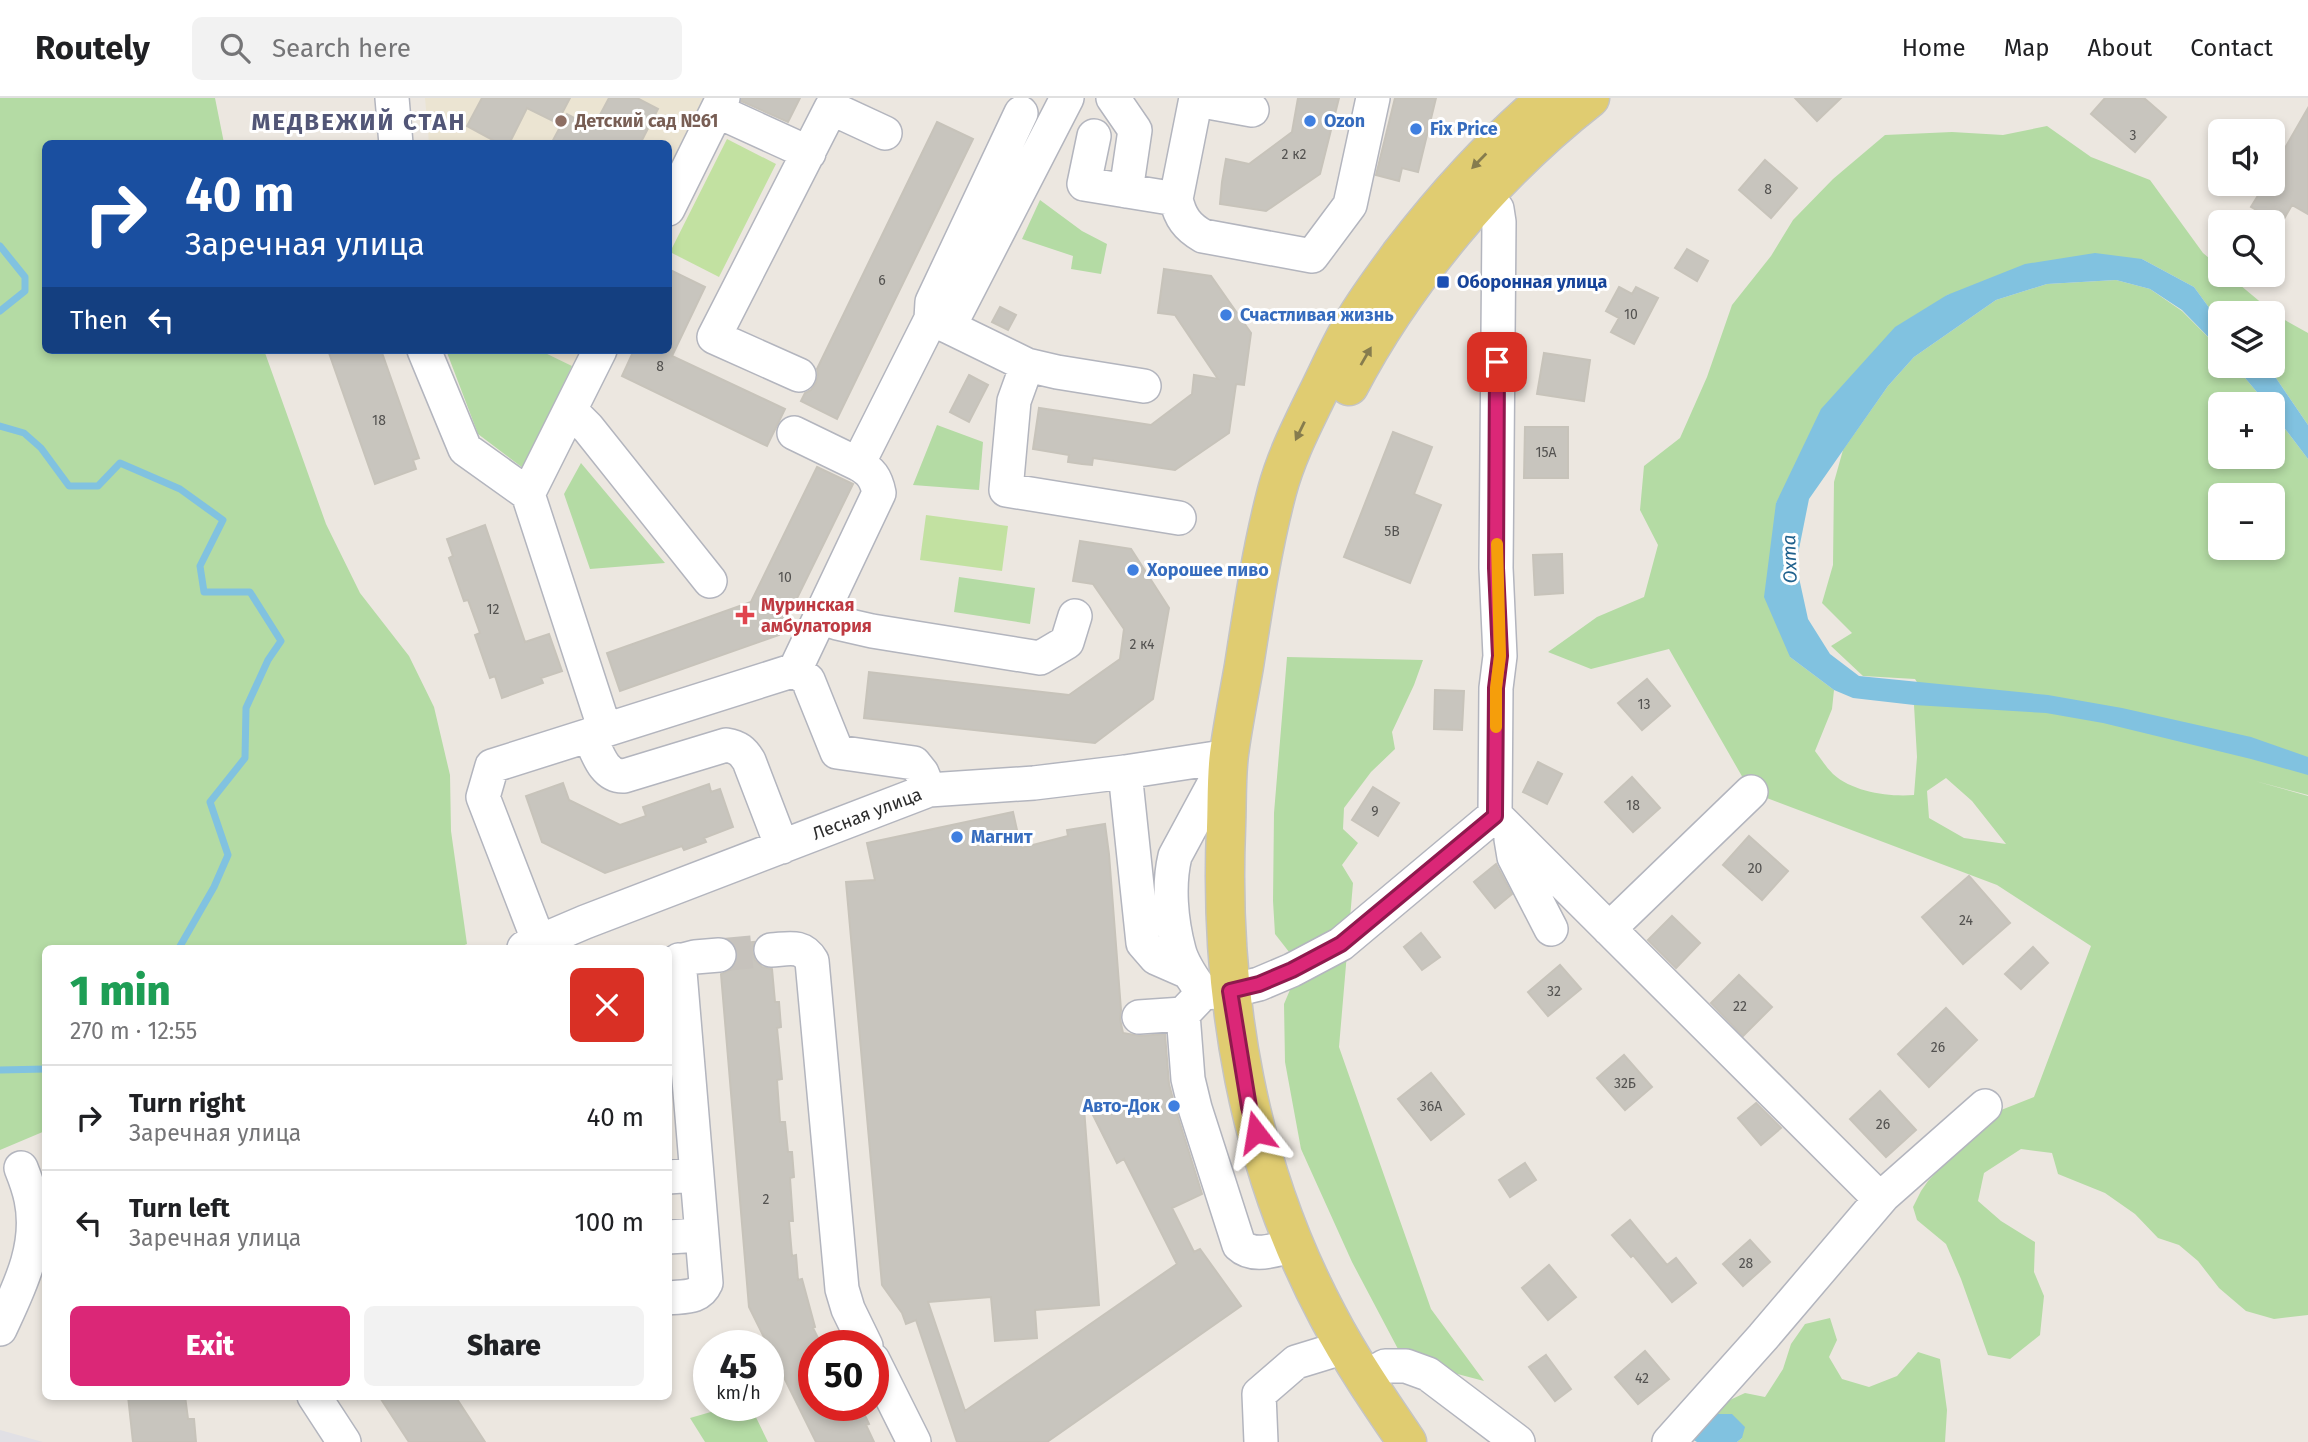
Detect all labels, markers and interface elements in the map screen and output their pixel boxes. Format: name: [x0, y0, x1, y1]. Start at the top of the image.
search box: [192, 17, 682, 80]
text: Routely: [35, 28, 150, 68]
icon: search: [216, 29, 254, 67]
text: Search here: [272, 33, 411, 64]
text: Home: [1902, 34, 1966, 62]
text: Map: [2004, 34, 2050, 62]
text: About: [2088, 34, 2152, 62]
text: Contact: [2190, 34, 2273, 62]
district label: МЕДВЕЖИЙ СТАН: [252, 107, 466, 136]
place label: Детский сад №61: [574, 110, 718, 132]
place label: Ozon: [1324, 110, 1365, 132]
marker: Детский сад №61: [553, 113, 569, 129]
marker: Ozon: [1302, 113, 1318, 129]
place label: Fix Price: [1430, 118, 1498, 140]
map controls: [2208, 119, 2285, 560]
button: sound: [2208, 119, 2285, 196]
marker: Fix Price: [1408, 121, 1424, 137]
house number: 3: [2130, 127, 2137, 144]
house number: 2 к2: [1282, 146, 1306, 163]
one-way arrow: [1471, 152, 1487, 169]
text: 40 m: [185, 165, 294, 224]
icon: right: [70, 168, 161, 259]
house number: 8: [1764, 181, 1772, 198]
button: search: [2208, 210, 2285, 287]
text: Заречная улица: [185, 225, 425, 263]
place label: Оборонная улица: [1457, 271, 1607, 293]
house number: 6: [878, 272, 886, 289]
marker: Оборонная улица: [1435, 274, 1451, 290]
icon: left: [142, 301, 180, 339]
button: layers: [2208, 301, 2285, 378]
place label: Счастливая жизнь: [1240, 304, 1394, 326]
text: Then: [70, 305, 128, 336]
house number: 10: [1624, 306, 1638, 323]
marker: Счастливая жизнь: [1218, 307, 1234, 323]
pin: [1467, 332, 1527, 392]
icon: arrive: [1478, 343, 1516, 381]
one-way arrow: [1360, 346, 1372, 365]
house number: 8: [656, 358, 664, 375]
button: +: [2208, 392, 2285, 469]
house number: 18: [372, 412, 386, 429]
one-way arrow: [1294, 421, 1306, 441]
house number: 15А: [1535, 444, 1557, 461]
button: −: [2208, 483, 2285, 560]
house number: 5В: [1384, 523, 1400, 540]
water label: Охта: [1777, 534, 1802, 584]
place label: Хорошее пиво: [1146, 559, 1269, 581]
marker: Хорошее пиво: [1125, 562, 1141, 578]
house number: 10: [778, 569, 792, 586]
place label: Муринская амбулатория: [761, 594, 872, 637]
house number: 12: [487, 601, 500, 618]
marker: Муринская амбулатория: [735, 605, 755, 625]
house number: 2 к4: [1129, 636, 1155, 653]
house number: 13: [1637, 696, 1651, 713]
street label: Лесная улица: [809, 783, 925, 845]
house number: 18: [1626, 797, 1640, 814]
house number: 9: [1371, 803, 1379, 820]
place label: Магнит: [971, 826, 1033, 848]
marker: Магнит: [949, 829, 965, 845]
house number: 20: [1748, 860, 1763, 877]
house number: 24: [1959, 912, 1974, 929]
text: 1 min: [70, 966, 171, 1016]
button: close: [570, 968, 644, 1042]
house number: 32: [1547, 983, 1561, 1000]
house number: 22: [1733, 998, 1747, 1015]
text: 270 m · 12:55: [70, 1017, 197, 1045]
house number: 26: [1931, 1039, 1945, 1056]
house number: 32Б: [1614, 1075, 1636, 1092]
text: Turn right: [129, 1088, 246, 1119]
place label: Авто-Док: [1082, 1095, 1160, 1117]
position arrow: [1219, 1095, 1293, 1169]
marker: Авто-Док: [1166, 1098, 1182, 1114]
house number: 36А: [1420, 1098, 1442, 1115]
icon: right: [70, 1099, 108, 1137]
text: 40 m: [586, 1102, 644, 1133]
house number: 26: [1876, 1116, 1890, 1133]
text: Заречная улица: [129, 1119, 301, 1147]
house number: 2: [763, 1191, 770, 1208]
text: Turn left: [129, 1193, 230, 1224]
icon: left: [70, 1204, 108, 1242]
text: 100 m: [575, 1207, 644, 1238]
text: Заречная улица: [129, 1224, 301, 1252]
house number: 28: [1739, 1255, 1754, 1272]
button: Exit: [70, 1306, 350, 1386]
button: Share: [364, 1306, 644, 1386]
speed limit sign: 50: [798, 1330, 889, 1421]
text: 45: [719, 1345, 758, 1387]
house number: 42: [1635, 1370, 1649, 1387]
text: km/h: [716, 1382, 761, 1404]

